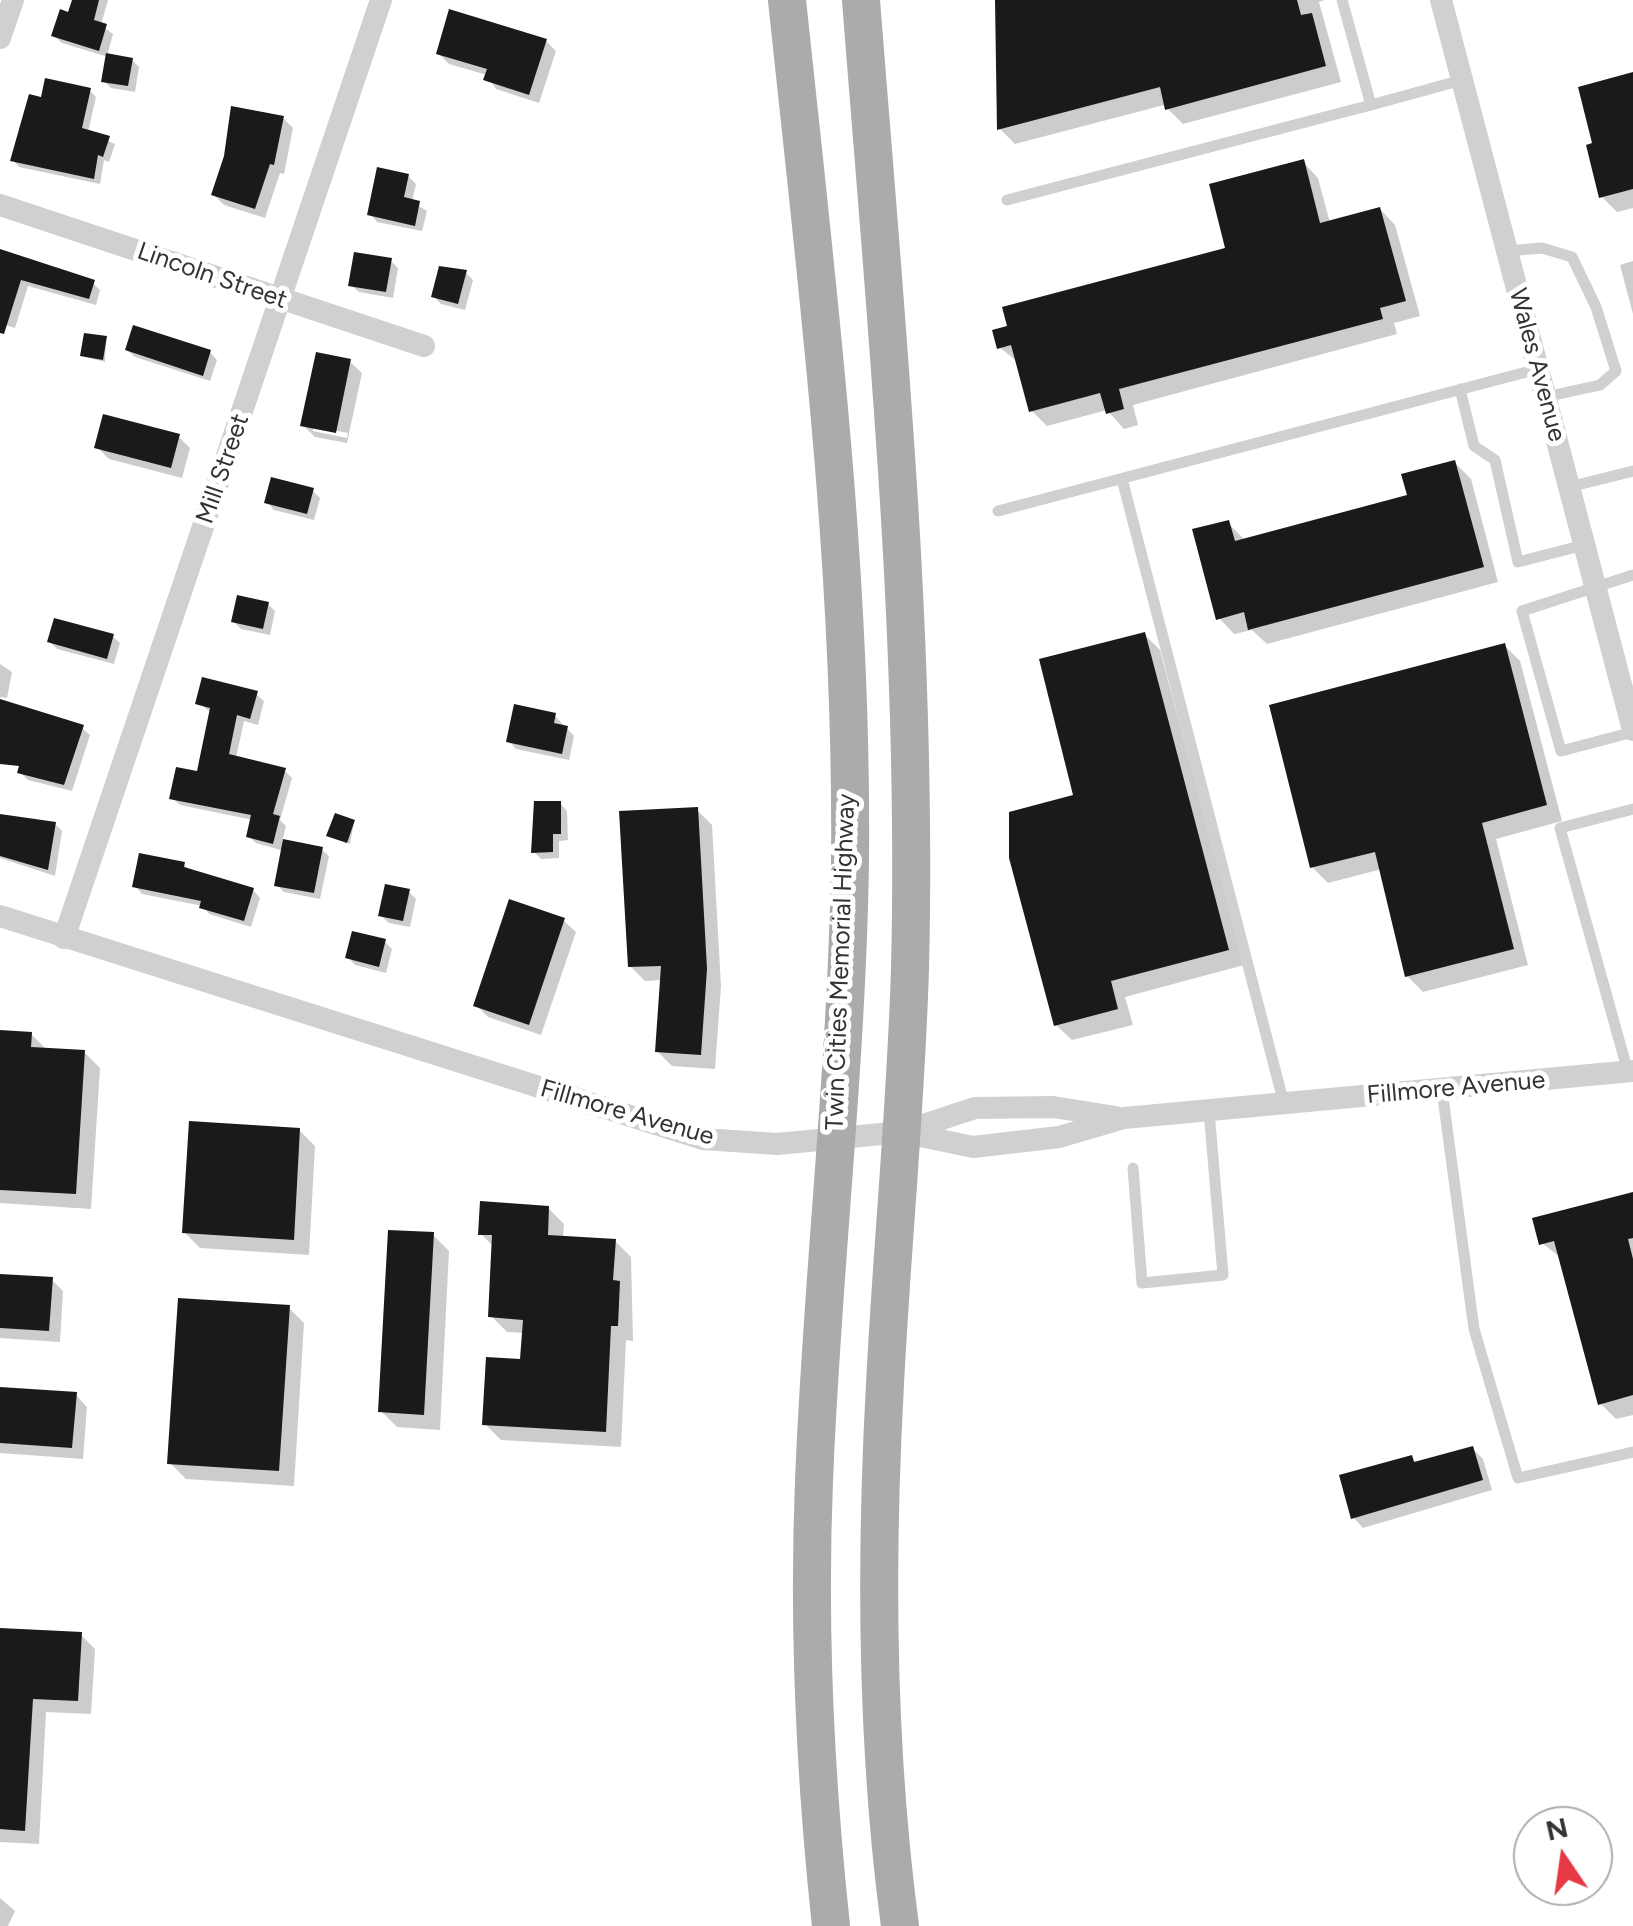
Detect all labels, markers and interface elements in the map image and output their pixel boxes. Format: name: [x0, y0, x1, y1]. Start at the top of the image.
street label: Lincoln Street: [133, 236, 291, 316]
street label: Wales Avenue: [1502, 285, 1572, 445]
street label: Mill Street: [190, 410, 256, 528]
street label: Twin Cities Memorial Highway: [820, 793, 862, 1131]
street label: Fillmore Avenue: [1366, 1065, 1546, 1111]
street label: Fillmore Avenue: [537, 1074, 717, 1152]
north arrow: [1513, 1806, 1613, 1906]
text: N: [1542, 1810, 1571, 1848]

